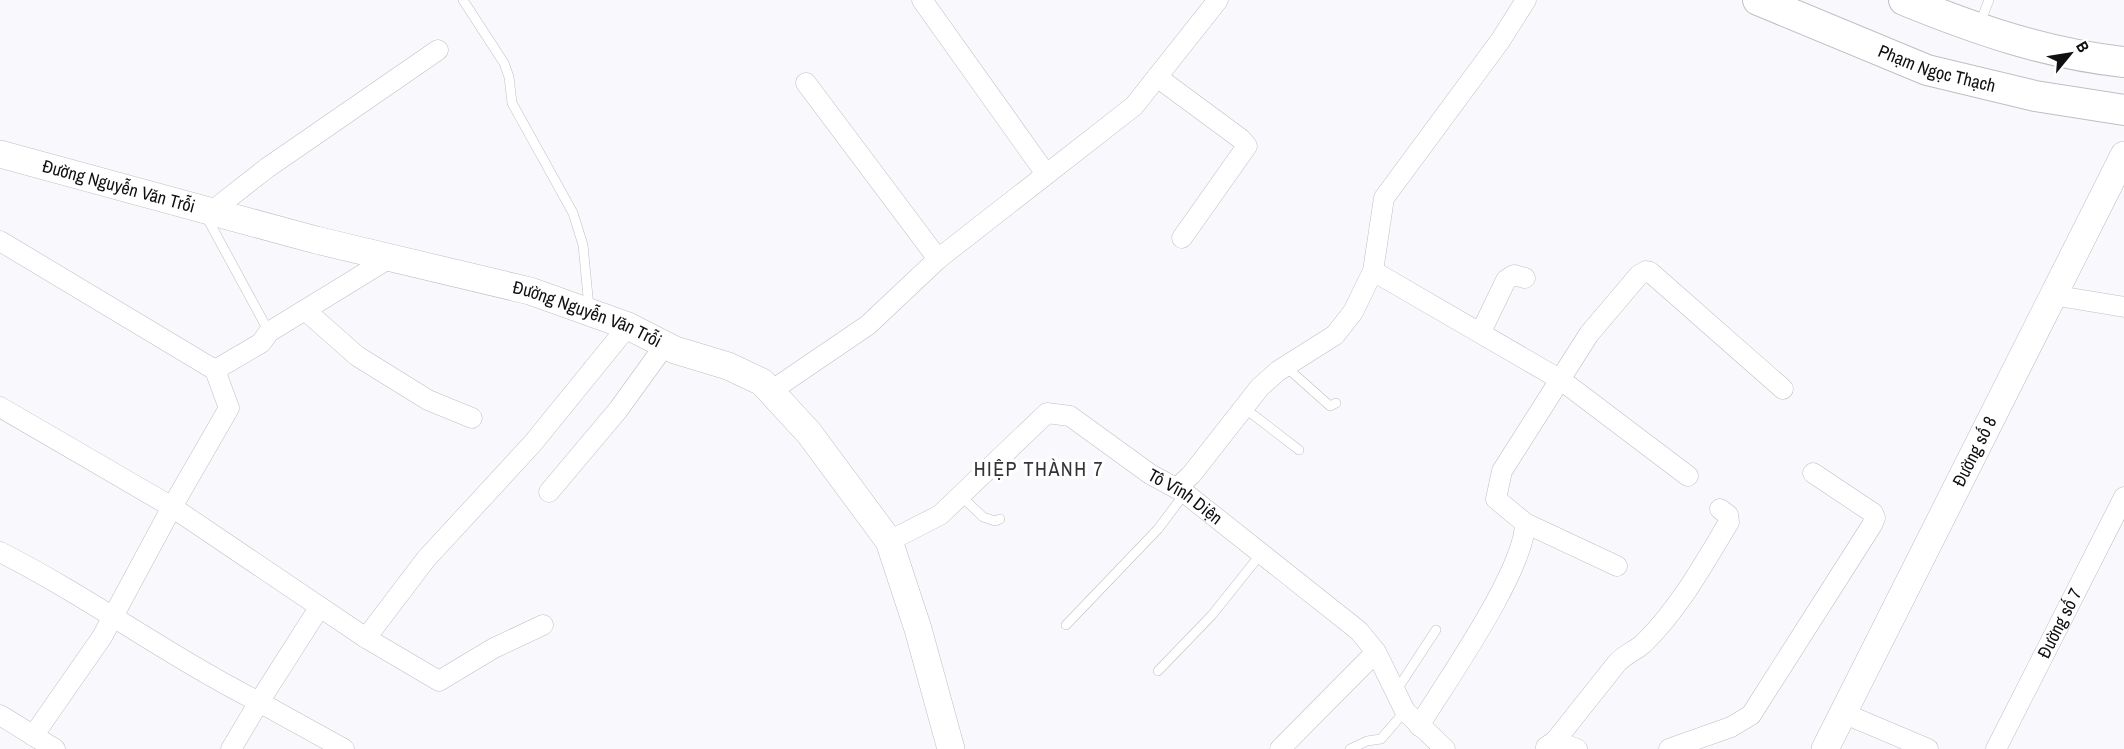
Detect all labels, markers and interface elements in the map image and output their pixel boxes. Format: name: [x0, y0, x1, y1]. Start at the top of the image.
north arrow: [2040, 24, 2100, 84]
text: B: [2071, 37, 2095, 56]
street label: Phạm Ngọc Thạch: [1874, 38, 1998, 98]
street label: Đường Nguyễn Văn Trỗi: [40, 153, 198, 219]
street label: Đường Nguyễn Văn Trỗi: [510, 274, 666, 353]
street label: Đường số 8: [1946, 412, 2002, 491]
district label: HIỆP THÀNH 7: [974, 455, 1104, 482]
street label: Tô Vĩnh Diện: [1144, 462, 1228, 530]
street label: Đường số 7: [2031, 584, 2088, 662]

